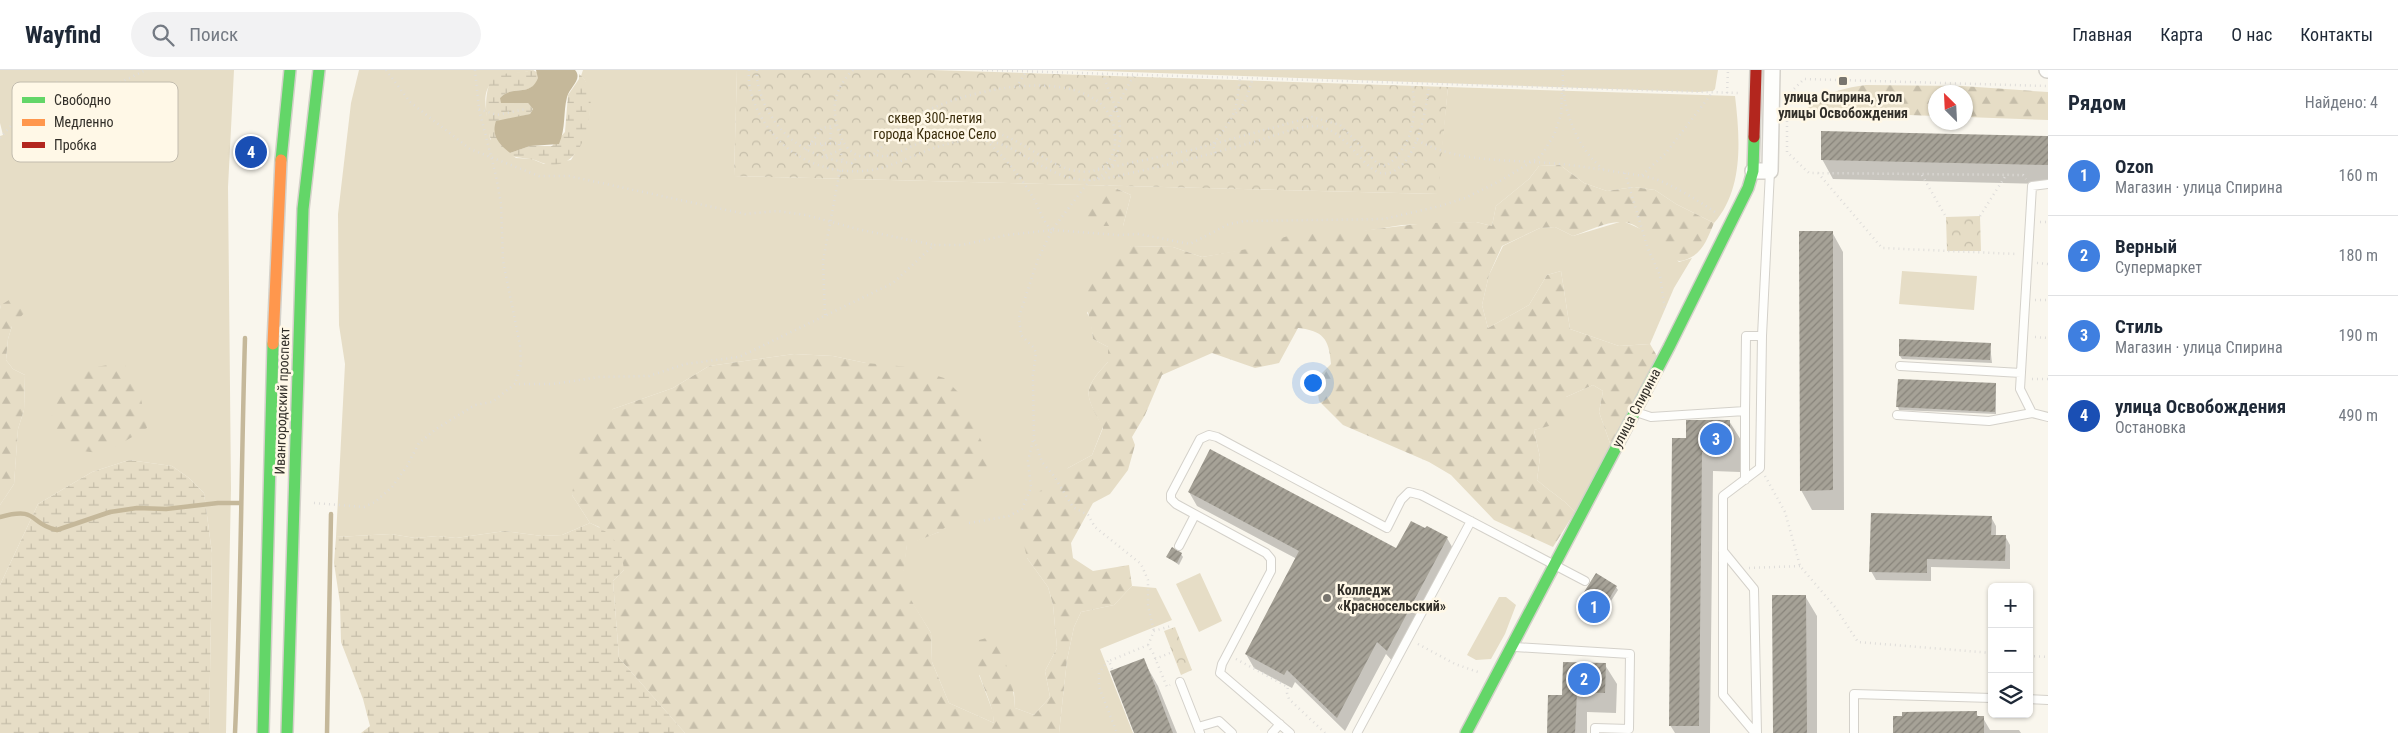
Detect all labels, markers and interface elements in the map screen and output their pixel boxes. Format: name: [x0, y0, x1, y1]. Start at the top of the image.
search box: [131, 12, 481, 57]
text: Wayfind: [25, 21, 101, 49]
icon: search: [149, 21, 177, 49]
text: Поиск: [189, 23, 238, 46]
text: Главная: [2072, 24, 2132, 45]
text: Карта: [2160, 24, 2203, 45]
text: О нас: [2231, 24, 2272, 45]
text: Контакты: [2300, 24, 2373, 45]
marker: улица Спирина, угол улицы Освобождения: [1837, 75, 1849, 87]
legend: [12, 82, 178, 162]
north arrow: [1928, 85, 1973, 130]
place label: улица Спирина, угол улицы Освобождения: [1778, 89, 1908, 121]
text: Рядом: [2068, 91, 2127, 115]
text: Свободно: [54, 92, 111, 108]
text: Найдено: 4: [2305, 93, 2378, 112]
park label: сквер 300-летия города Красное Село: [873, 110, 997, 142]
text: Медленно: [54, 114, 114, 130]
pin: 4: [235, 133, 267, 171]
text: Пробка: [54, 137, 97, 153]
text: Ozon: [2115, 155, 2154, 178]
text: 1: [2080, 166, 2088, 185]
text: 160 m: [2339, 166, 2378, 185]
text: Магазин · улица Спирина: [2115, 178, 2283, 197]
text: Верный: [2115, 235, 2177, 258]
text: 2: [2080, 246, 2088, 265]
text: 180 m: [2339, 246, 2378, 265]
text: Супермаркет: [2115, 258, 2202, 277]
text: Стиль: [2115, 315, 2163, 338]
text: 3: [2080, 326, 2088, 345]
text: 190 m: [2339, 326, 2378, 345]
street label: Ивангородский проспект: [271, 327, 293, 475]
text: Магазин · улица Спирина: [2115, 338, 2283, 357]
street label: улица Спирина: [1608, 366, 1664, 450]
your location: [1300, 370, 1326, 396]
text: улица Освобождения: [2115, 395, 2286, 418]
text: 4: [2080, 406, 2088, 425]
text: 490 m: [2339, 406, 2378, 425]
text: Остановка: [2115, 418, 2186, 437]
pin: 3: [1700, 420, 1732, 458]
place label: Колледж «Красносельский»: [1337, 582, 1446, 614]
map controls: [1988, 583, 2033, 718]
button: +: [1988, 583, 2033, 628]
pin: 1: [1578, 588, 1610, 626]
marker: Колледж «Красносельский»: [1321, 592, 1333, 604]
button: −: [1988, 628, 2033, 673]
pin: 2: [1568, 660, 1600, 698]
button: layers: [1988, 673, 2033, 718]

